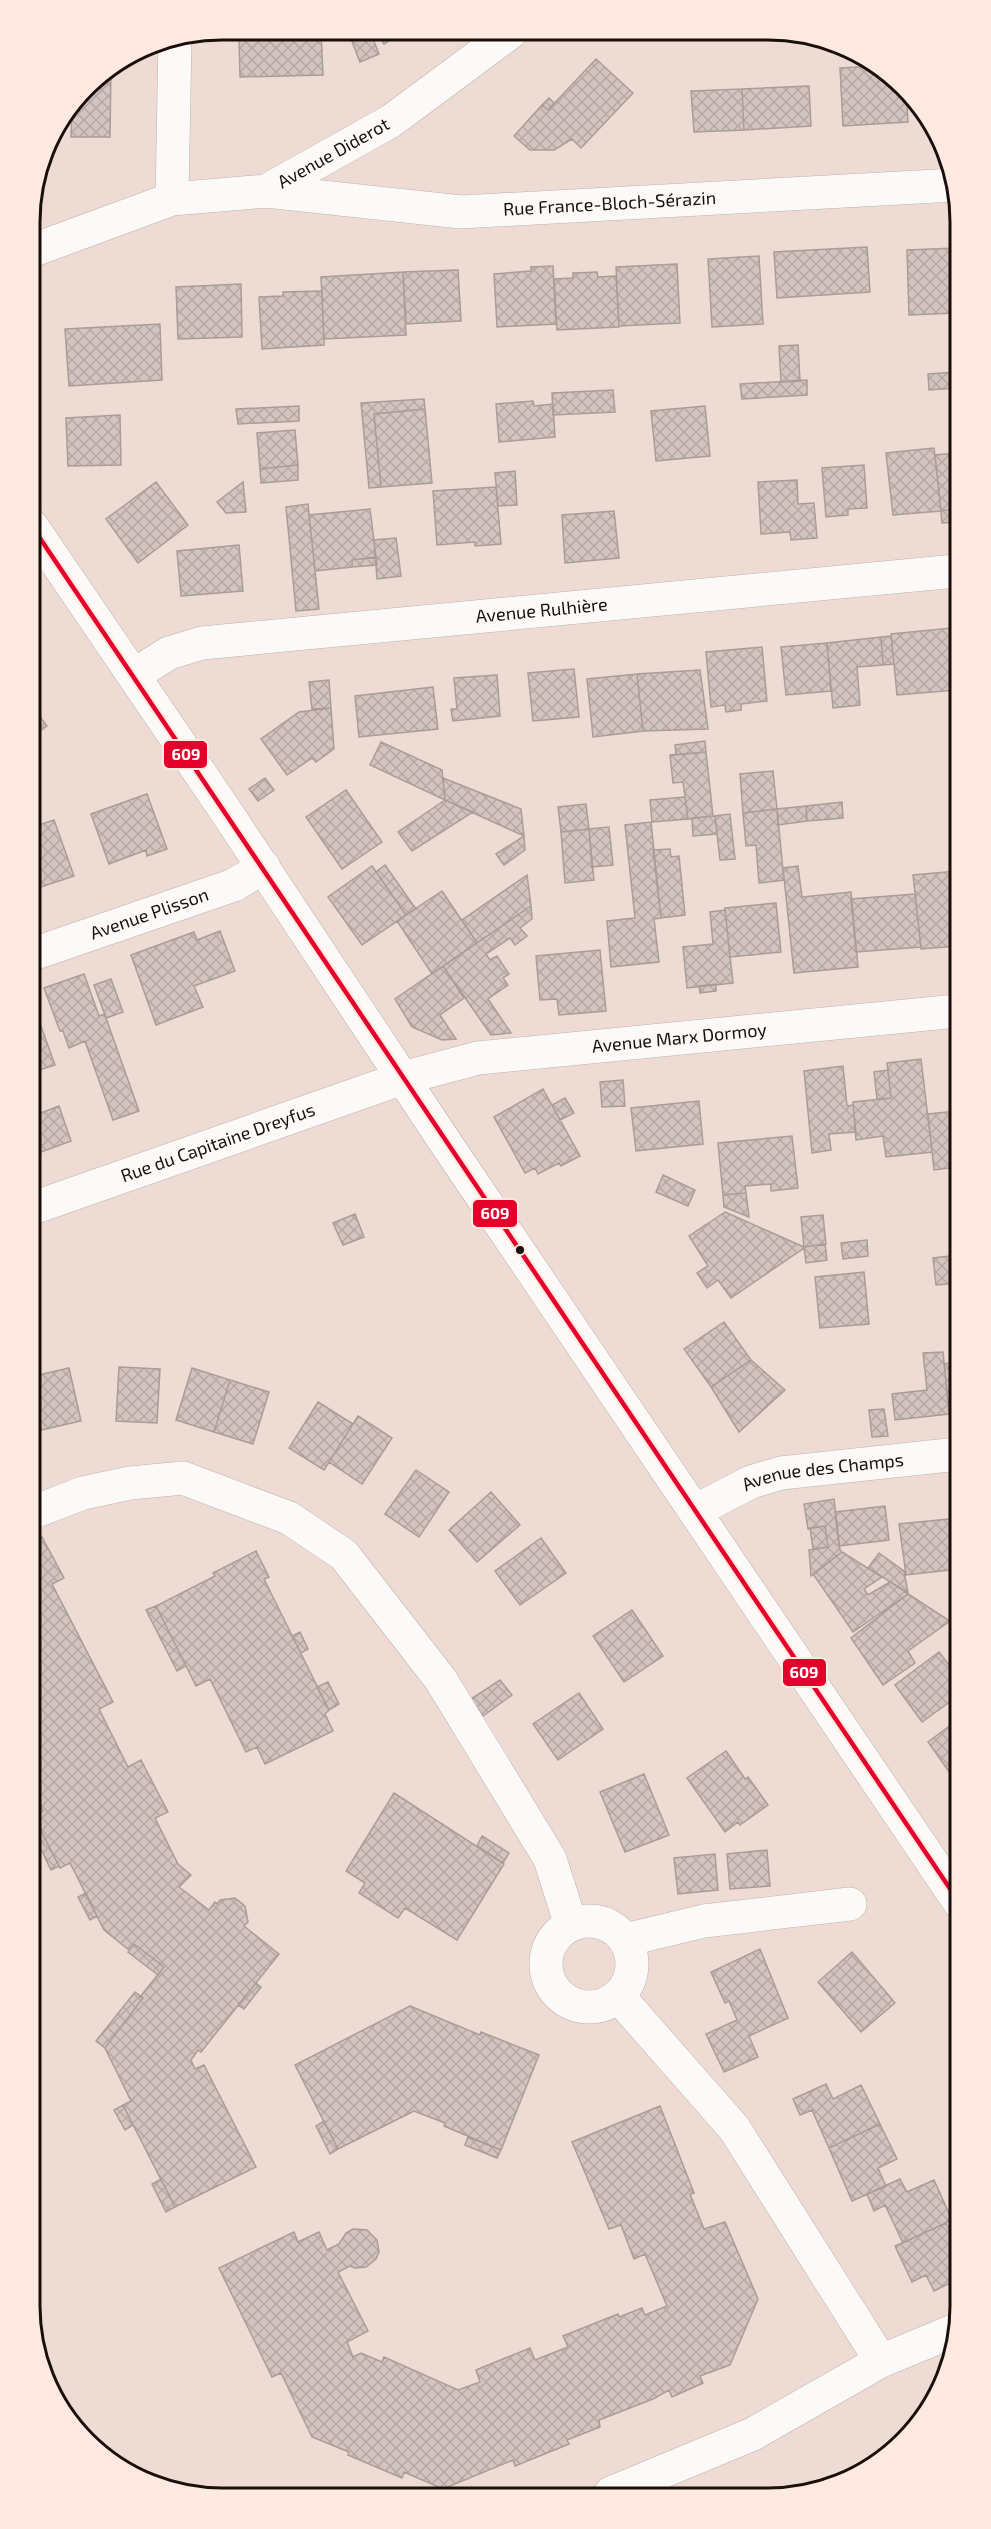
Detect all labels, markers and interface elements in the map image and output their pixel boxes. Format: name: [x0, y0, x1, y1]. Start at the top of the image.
street label: Avenue Diderot: [273, 112, 393, 192]
street label: Rue France-Bloch-Sérazin: [502, 186, 717, 220]
street label: Avenue Rulhière: [475, 592, 608, 627]
line badge: 609: [163, 740, 208, 769]
text: 609: [172, 744, 200, 763]
street label: Avenue Plisson: [87, 883, 211, 944]
street label: Avenue Marx Dormoy: [591, 1018, 768, 1057]
street label: Rue du Capitaine Dreyfus: [117, 1098, 318, 1186]
line badge: 609: [472, 1199, 518, 1228]
text: 609: [481, 1203, 509, 1222]
unlabelled marker: [514, 1244, 526, 1256]
street label: Avenue des Champs: [738, 1448, 905, 1495]
line badge: 609: [782, 1658, 827, 1687]
text: 609: [790, 1662, 818, 1681]

